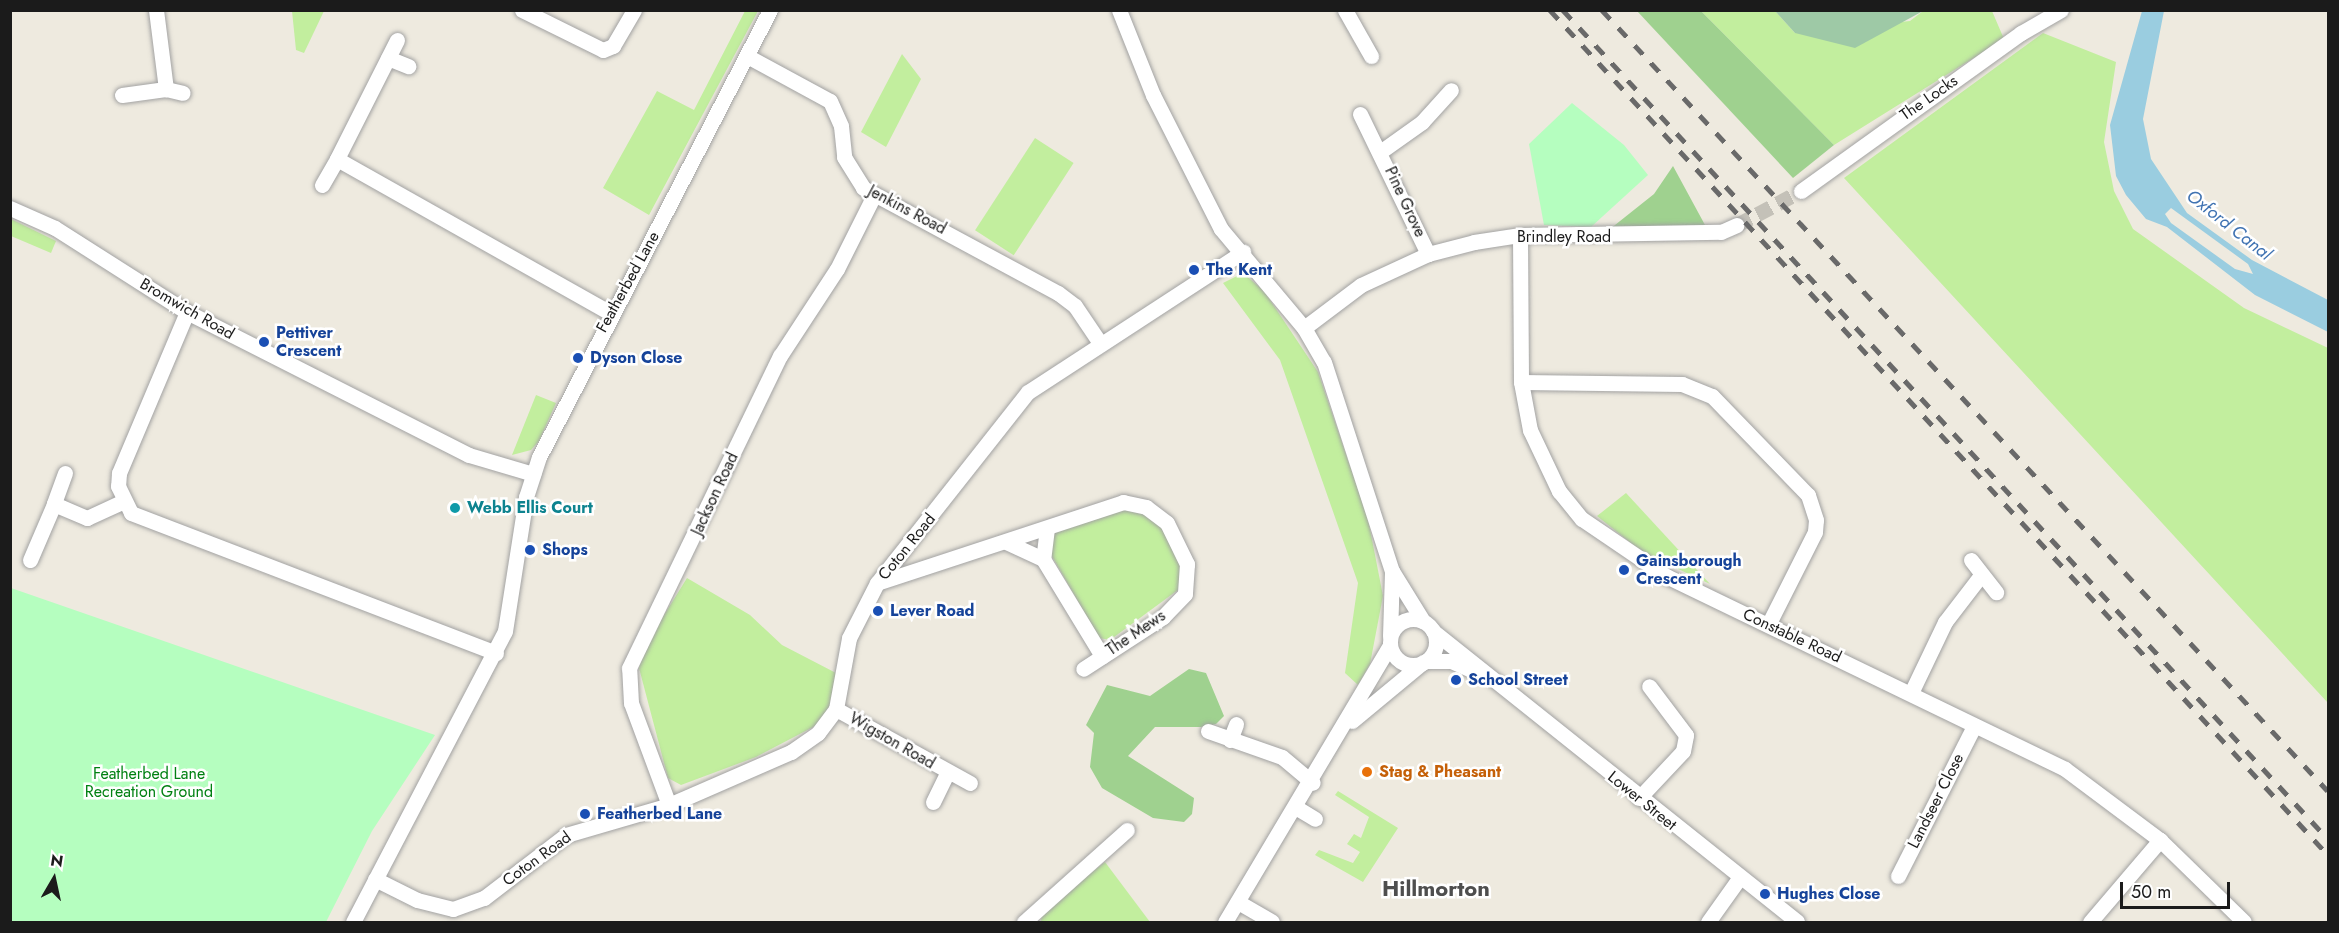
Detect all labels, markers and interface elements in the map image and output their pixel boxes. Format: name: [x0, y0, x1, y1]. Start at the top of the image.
street label: The Locks: [1896, 71, 1962, 125]
street label: Pine Grove: [1380, 164, 1430, 240]
street label: Jenkins Road: [865, 181, 949, 239]
water label: Oxford Canal: [2182, 185, 2276, 265]
street label: Brindley Road: [1517, 227, 1611, 247]
street label: Featherbed Lane: [592, 228, 664, 336]
place label: The Kent: [1206, 260, 1272, 280]
marker: The Kent: [1187, 263, 1201, 277]
street label: Bromwich Road: [136, 274, 238, 344]
place label: Pettiver Crescent: [276, 323, 341, 361]
marker: Pettiver Crescent: [257, 335, 271, 349]
place label: Dyson Close: [590, 348, 682, 368]
marker: Dyson Close: [571, 351, 585, 365]
street label: Jackson Road: [687, 450, 743, 538]
place label: Webb Ellis Court: [467, 498, 593, 518]
marker: Webb Ellis Court: [448, 501, 462, 515]
street label: Coton Road: [874, 510, 940, 584]
place label: Shops: [542, 540, 588, 560]
marker: Shops: [523, 543, 537, 557]
place label: Gainsborough Crescent: [1636, 551, 1742, 589]
marker: Gainsborough Crescent: [1617, 563, 1631, 577]
place label: Lever Road: [890, 601, 974, 621]
marker: Lever Road: [871, 604, 885, 618]
street label: Constable Road: [1740, 605, 1844, 667]
street label: The Mews: [1103, 606, 1169, 660]
place label: School Street: [1468, 670, 1568, 690]
marker: School Street: [1449, 673, 1463, 687]
street label: Wigston Road: [846, 709, 938, 773]
street label: Landseer Close: [1904, 750, 1968, 852]
place label: Stag & Pheasant: [1379, 762, 1501, 782]
park label: Featherbed Lane Recreation Ground: [85, 764, 213, 802]
marker: Stag & Pheasant: [1360, 765, 1374, 779]
street label: Lower Street: [1604, 767, 1680, 835]
place label: Featherbed Lane: [597, 804, 722, 824]
marker: Featherbed Lane: [578, 807, 592, 821]
street label: Coton Road: [499, 828, 575, 890]
text: N: [49, 848, 65, 873]
north arrow: [24, 849, 84, 909]
scale bar: [2123, 870, 2232, 908]
district label: Hillmorton: [1382, 876, 1490, 902]
text: 50 m: [2131, 879, 2171, 905]
place label: Hughes Close: [1777, 884, 1880, 904]
marker: Hughes Close: [1758, 887, 1772, 901]

